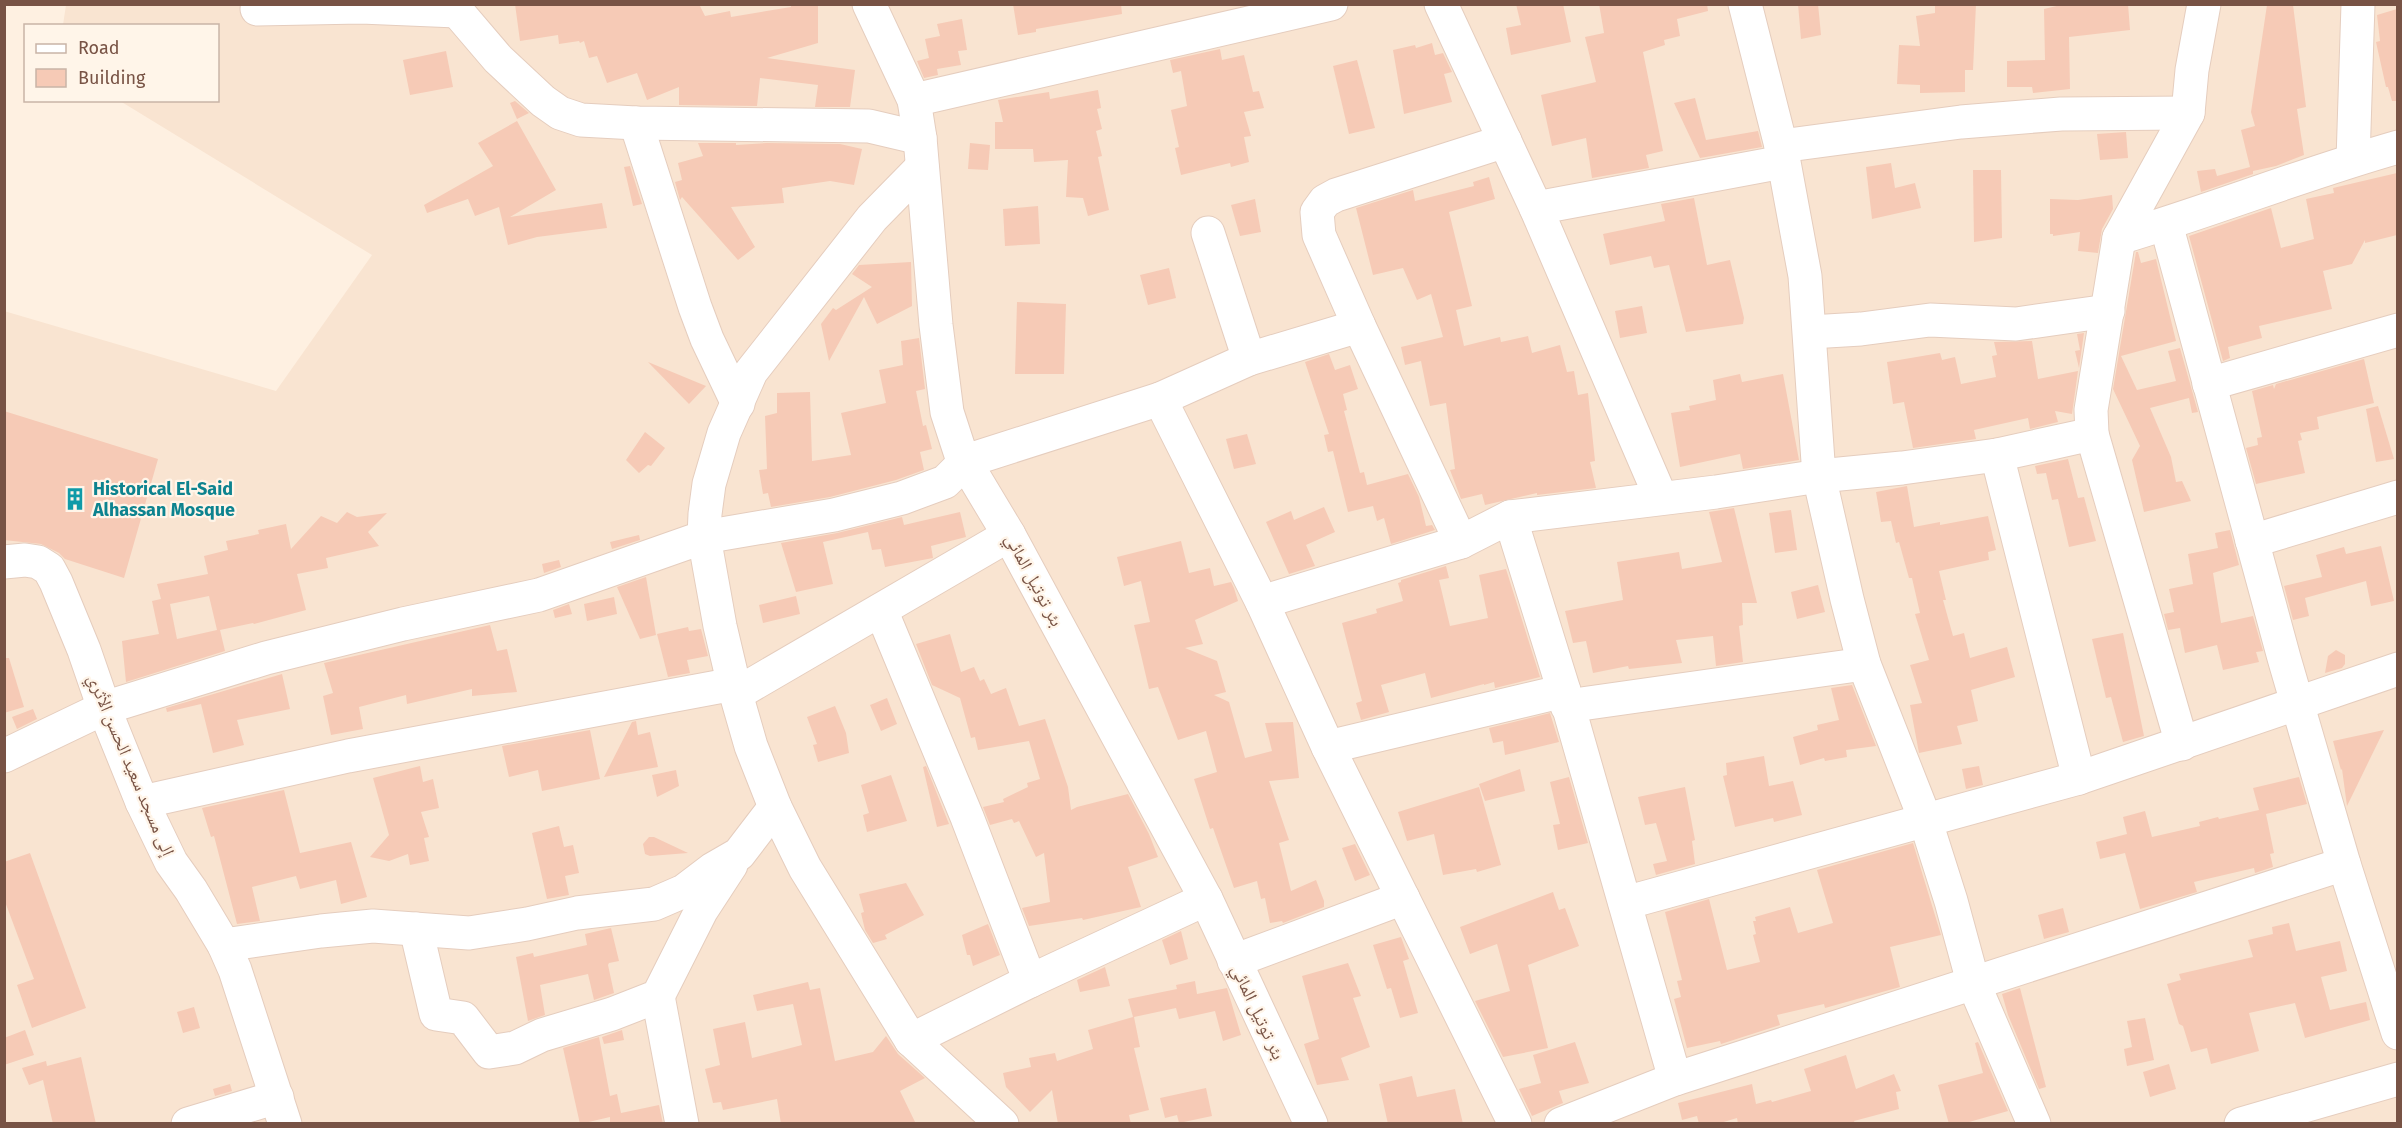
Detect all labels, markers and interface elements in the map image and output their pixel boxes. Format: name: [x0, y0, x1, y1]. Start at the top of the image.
legend: [24, 24, 219, 102]
text: Road: [78, 37, 120, 59]
text: Building: [78, 67, 146, 89]
place label: Historical El-Said Alhassan Mosque: [92, 478, 235, 521]
building icon: Historical El-Said Alhassan Mosque: [62, 486, 88, 512]
street label: بئر توتيل المائي: [997, 530, 1068, 632]
street label: إلى مسجد سعيد الحسن الأثري: [79, 671, 179, 861]
street label: بئر توتيل المائي: [1223, 961, 1290, 1065]

